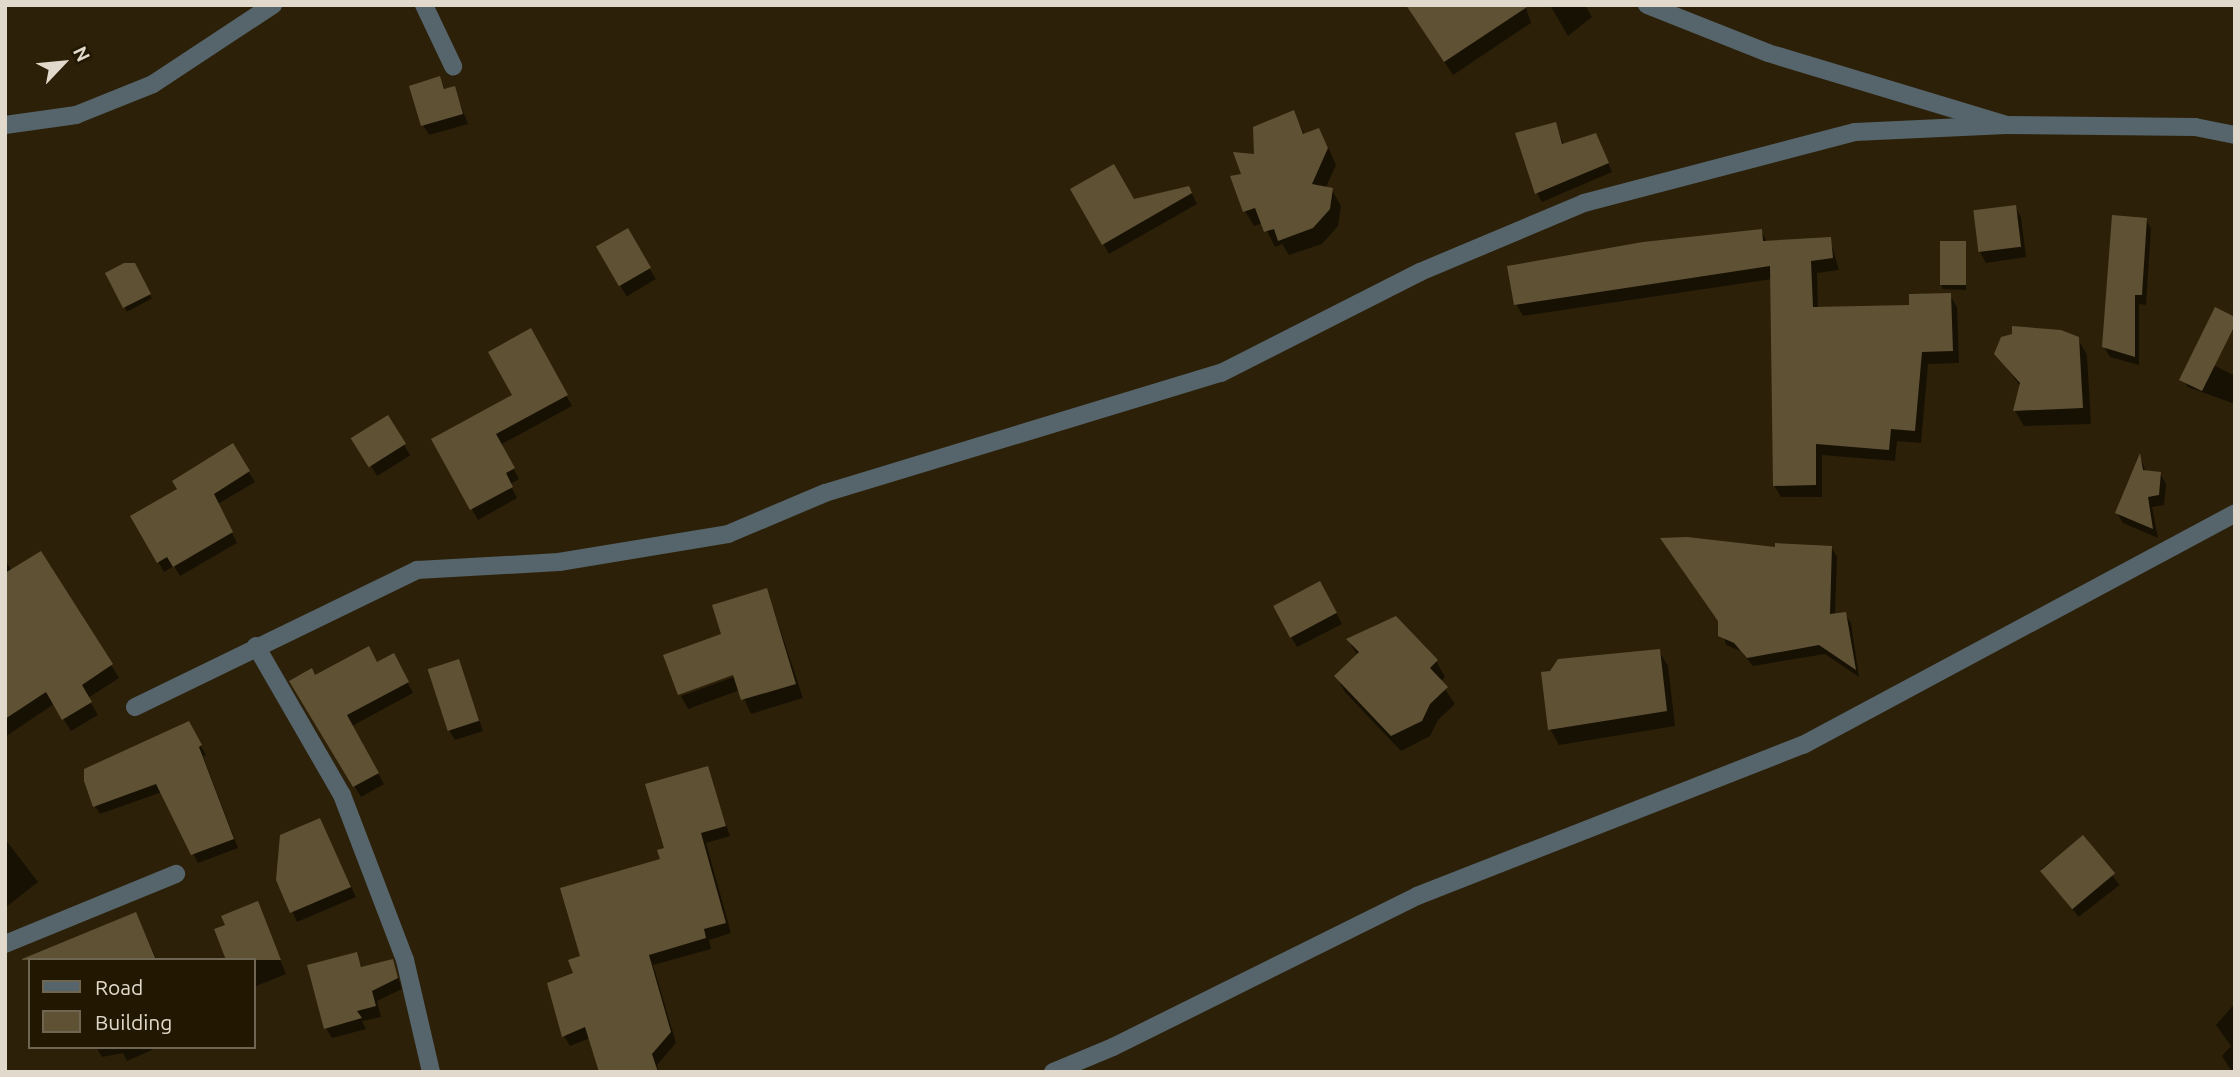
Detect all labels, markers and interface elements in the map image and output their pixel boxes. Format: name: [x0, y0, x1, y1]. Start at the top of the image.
north arrow: [28, 28, 98, 98]
text: N: [69, 43, 95, 65]
legend: [28, 958, 256, 1049]
text: Road: [95, 975, 143, 999]
text: Building: [95, 1010, 172, 1034]

